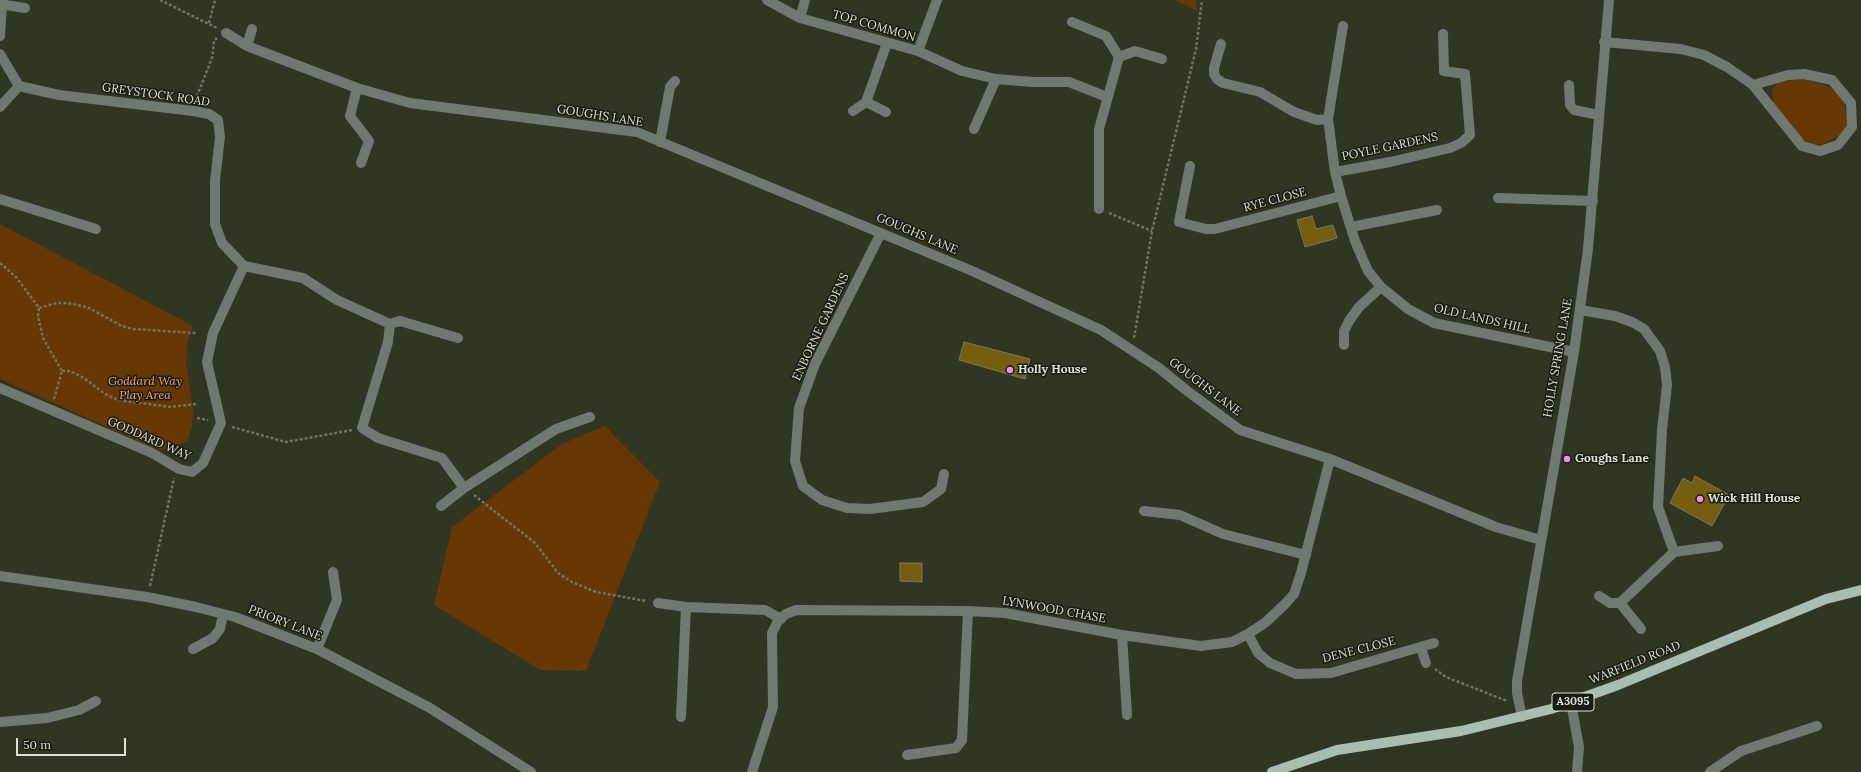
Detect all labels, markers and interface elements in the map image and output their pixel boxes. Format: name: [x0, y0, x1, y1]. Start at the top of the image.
street label: TOP COMMON: [831, 7, 917, 45]
street label: GREYSTOCK ROAD: [101, 80, 211, 110]
street label: GOUGHS LANE: [556, 102, 644, 130]
street label: POYLE GARDENS: [1341, 130, 1439, 164]
street label: RYE CLOSE: [1242, 185, 1308, 215]
street label: GOUGHS LANE: [874, 210, 960, 258]
street label: ENBORNE GARDENS: [790, 271, 852, 383]
street label: HOLLY SPRING LANE: [1540, 297, 1576, 419]
street label: OLD LANDS HILL: [1432, 301, 1532, 337]
street label: GOUGHS LANE: [1166, 355, 1244, 419]
place label: Holly House: [1018, 363, 1087, 377]
marker: Holly House: [1005, 365, 1015, 375]
park label: Goddard Way Play Area: [108, 375, 182, 403]
street label: GODDARD WAY: [105, 414, 193, 464]
place label: Goughs Lane: [1575, 452, 1649, 466]
marker: Goughs Lane: [1562, 454, 1572, 464]
place label: Wick Hill House: [1708, 492, 1800, 506]
marker: Wick Hill House: [1695, 494, 1705, 504]
street label: LYNWOOD CHASE: [1001, 594, 1107, 626]
street label: PRIORY LANE: [246, 602, 324, 644]
street label: DENE CLOSE: [1321, 634, 1397, 666]
street label: WARFIELD ROAD: [1587, 638, 1683, 688]
road number: A3095: [1552, 693, 1594, 711]
scale bar: [18, 730, 128, 756]
text: 50 m: [23, 737, 51, 752]

